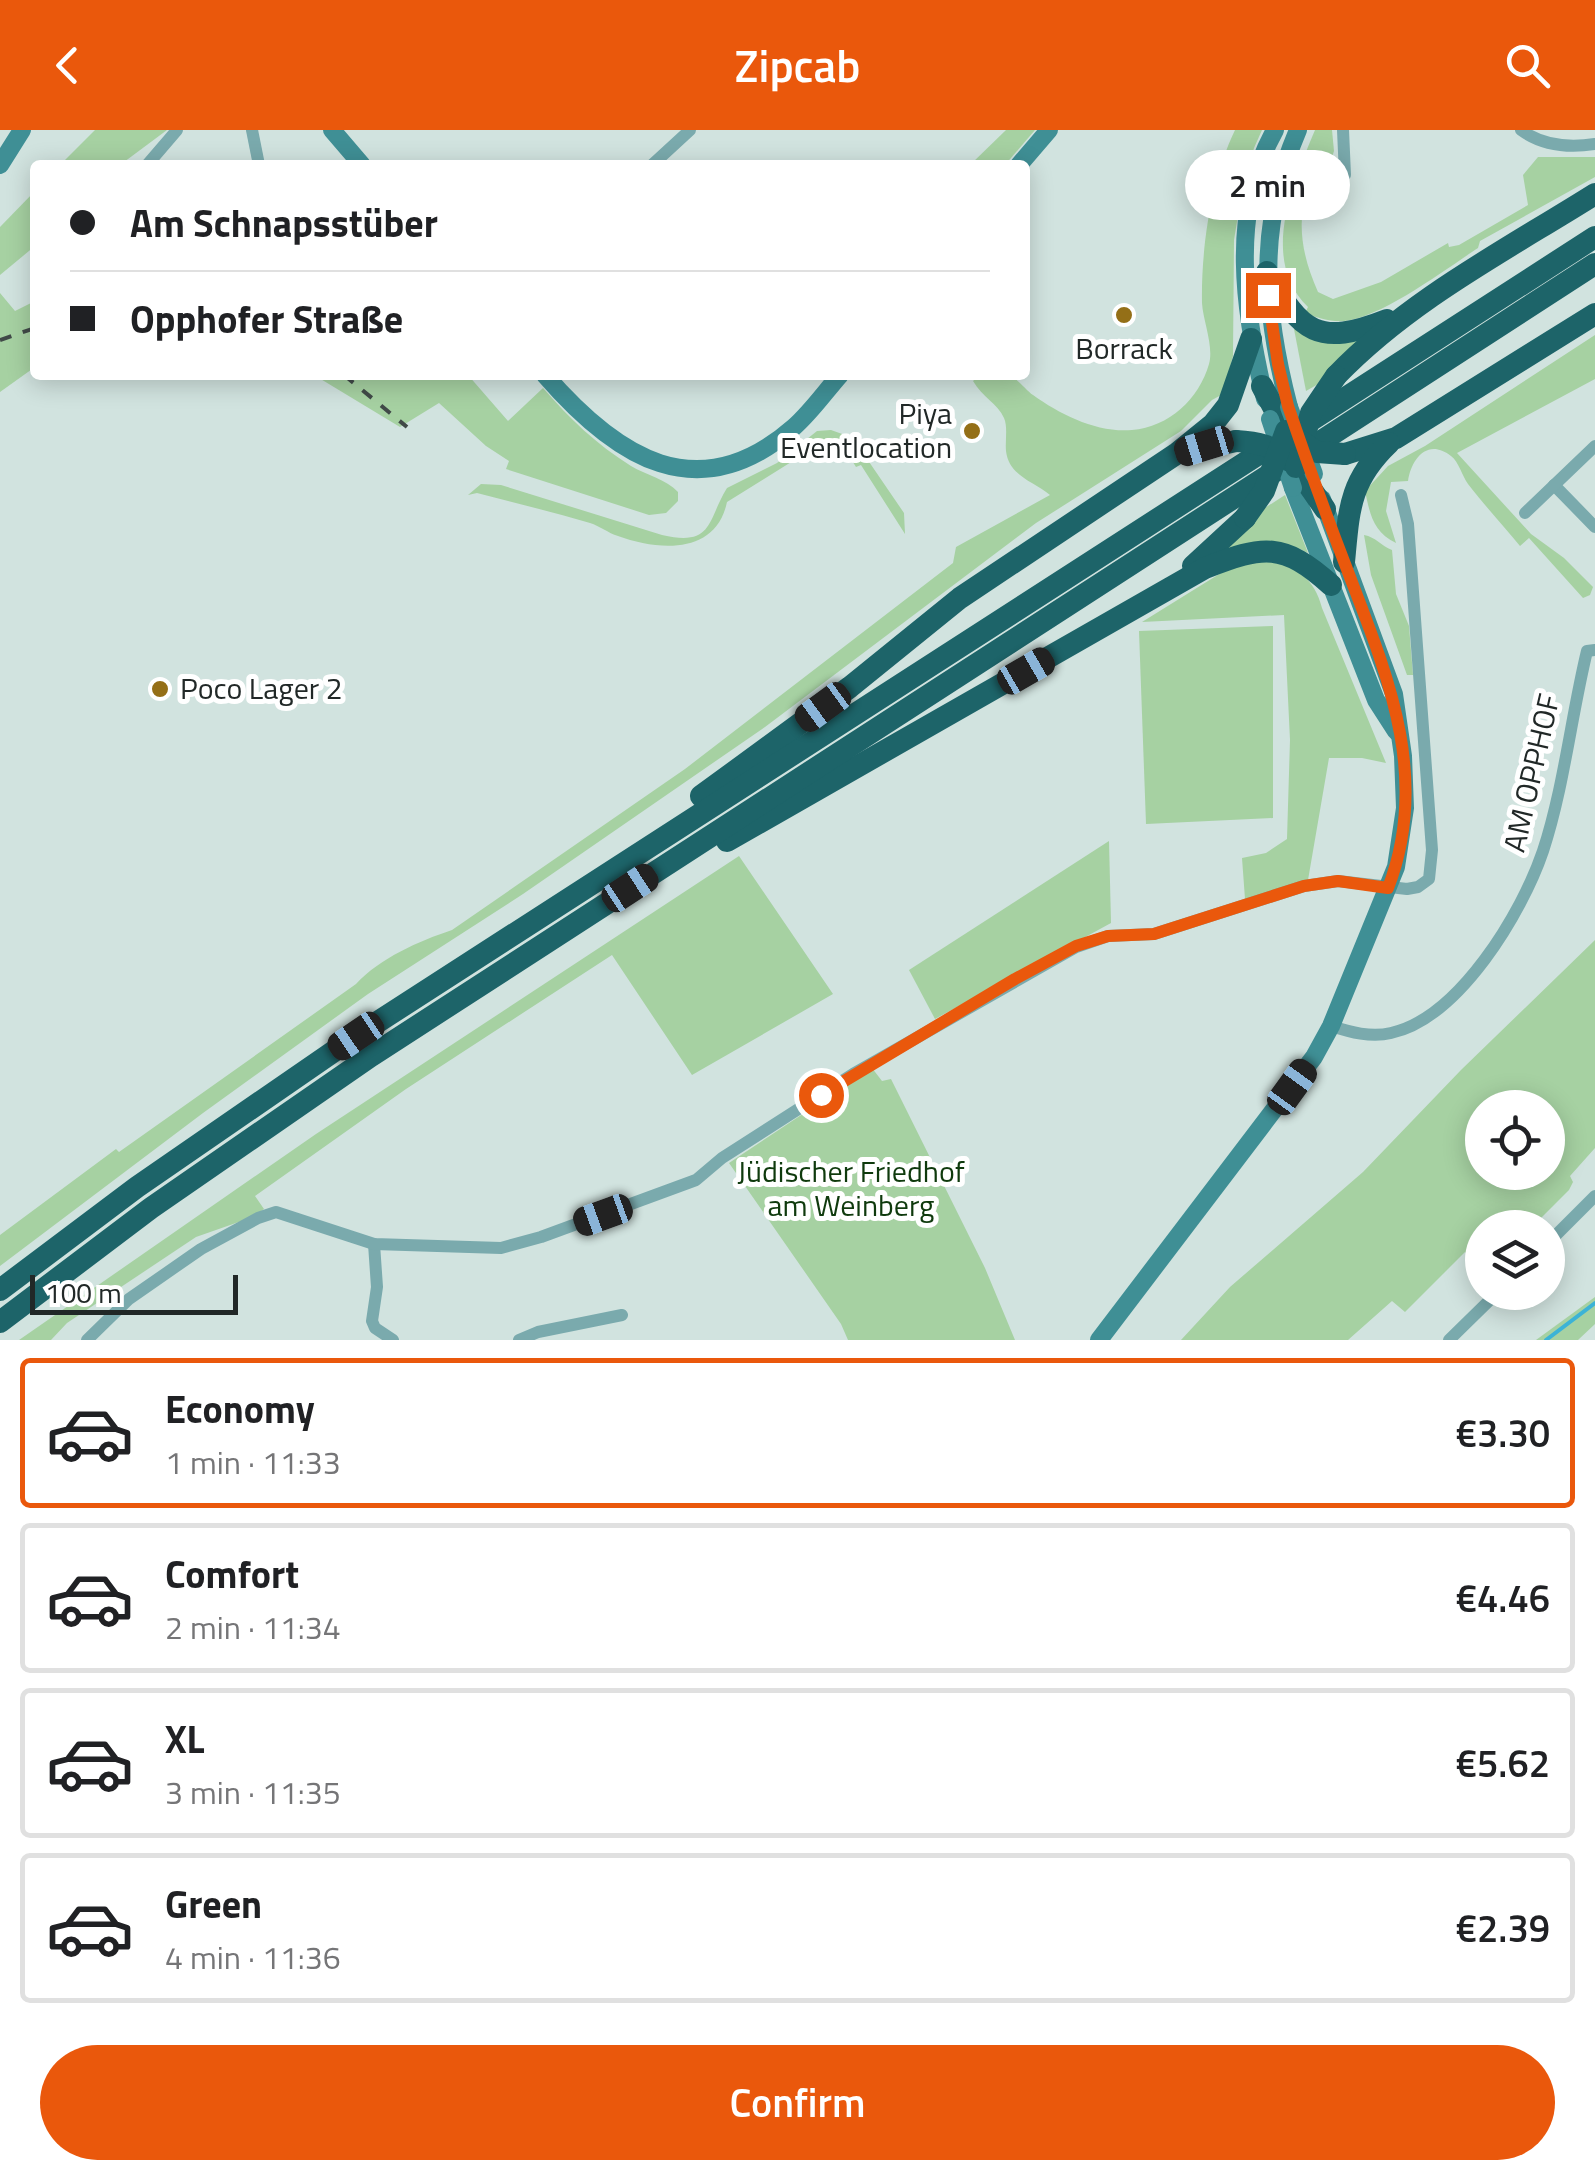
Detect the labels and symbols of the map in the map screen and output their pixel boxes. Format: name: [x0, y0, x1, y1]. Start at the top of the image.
callout: 2 min: [1186, 150, 1350, 220]
route end: [1246, 273, 1291, 318]
marker: Borrack: [1113, 304, 1135, 326]
place label: Borrack: [1075, 325, 1173, 371]
place label: Piya Eventlocation: [780, 390, 952, 470]
marker: Piya Eventlocation: [961, 420, 983, 442]
car: [1171, 423, 1237, 469]
car: [993, 643, 1059, 699]
place label: Poco Lager 2: [180, 665, 343, 711]
car: [790, 677, 856, 737]
marker: Poco Lager 2: [149, 678, 171, 700]
street label: AM OPPHOF: [1491, 689, 1572, 856]
car: [597, 859, 663, 917]
car: [323, 1007, 389, 1065]
car: [1262, 1054, 1322, 1120]
route start: [799, 1073, 844, 1118]
park label: Jüdischer Friedhof am Weinberg: [737, 1148, 965, 1228]
car: [570, 1191, 636, 1239]
scale bar: [30, 1270, 238, 1314]

